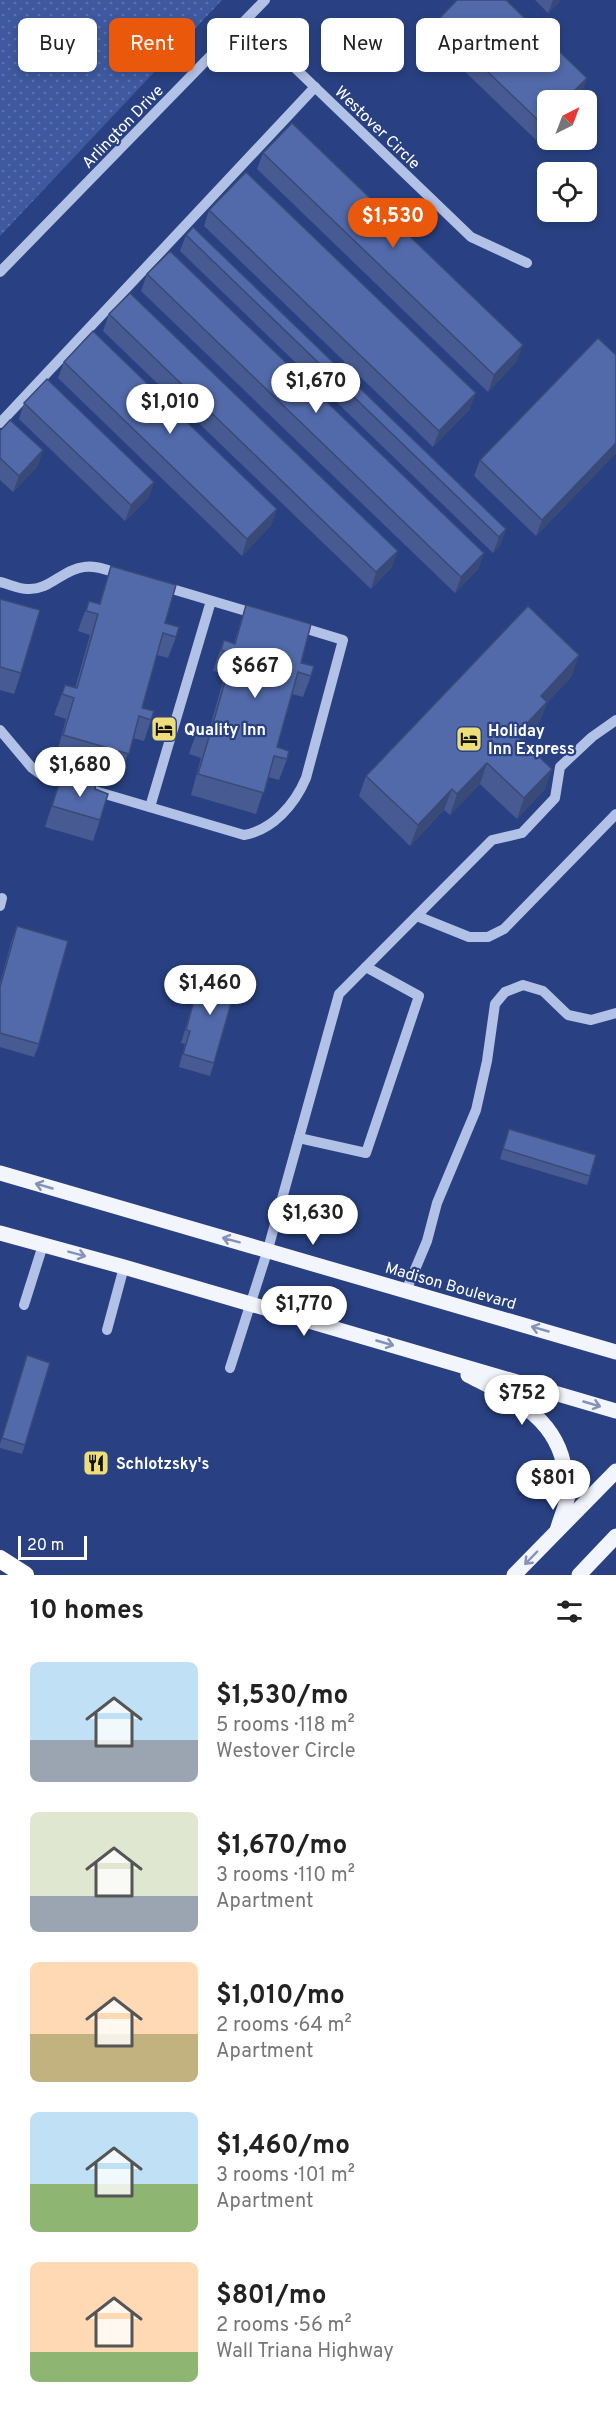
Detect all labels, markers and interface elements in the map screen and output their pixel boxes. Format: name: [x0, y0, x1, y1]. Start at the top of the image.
chip: Buy: [18, 18, 97, 72]
chip: Rent: [109, 18, 195, 72]
chip: Filters: [207, 18, 309, 72]
chip: New: [321, 18, 404, 72]
chip: Apartment: [416, 18, 560, 72]
street label: Arlington Drive: [78, 81, 168, 174]
street label: Westover Circle: [330, 82, 424, 174]
north arrow: [537, 90, 597, 150]
map controls: [537, 90, 597, 222]
button: locate: [537, 162, 597, 222]
pin: $1,530: [344, 198, 442, 249]
text: $1,530: [362, 204, 424, 230]
pin: $1,670: [267, 363, 365, 414]
text: $1,670: [285, 369, 347, 395]
pin: $1,010: [121, 384, 219, 435]
text: $1,010: [140, 390, 200, 416]
pin: $667: [219, 648, 291, 699]
text: $667: [231, 654, 279, 680]
hotel icon: Quality Inn: [149, 714, 179, 744]
place label: Quality Inn: [184, 721, 266, 741]
place label: Holiday Inn Express: [488, 722, 575, 760]
hotel icon: Holiday Inn Express: [454, 724, 484, 754]
pin: $1,680: [31, 747, 129, 798]
text: $1,680: [49, 753, 111, 779]
pin: $1,460: [161, 965, 259, 1016]
text: $1,460: [178, 971, 242, 997]
one-way arrow: [35, 1180, 54, 1191]
pin: $1,630: [264, 1195, 362, 1246]
text: $1,630: [282, 1201, 344, 1227]
one-way arrow: [222, 1233, 241, 1245]
one-way arrow: [67, 1249, 86, 1261]
street label: Madison Boulevard: [383, 1259, 518, 1315]
pin: $1,770: [255, 1286, 353, 1337]
text: $1,770: [275, 1292, 333, 1318]
one-way arrow: [531, 1323, 550, 1334]
one-way arrow: [375, 1338, 394, 1349]
pin: $752: [486, 1375, 558, 1426]
text: $752: [498, 1381, 546, 1407]
one-way arrow: [582, 1399, 601, 1410]
restaurant icon: Schlotzsky's: [81, 1448, 111, 1478]
place label: Schlotzsky's: [116, 1455, 210, 1475]
pin: $801: [517, 1460, 589, 1511]
text: $801: [530, 1466, 576, 1492]
scale bar: [18, 1533, 87, 1560]
text: 20 m: [27, 1536, 64, 1556]
one-way arrow: [523, 1550, 538, 1565]
text: 10 homes: [30, 1595, 144, 1628]
icon: filters: [553, 1595, 586, 1628]
text: $1,530/mo: [216, 1680, 348, 1713]
icon: home: [78, 1686, 150, 1758]
text: 5 rooms · 118 m²: [216, 1713, 355, 1739]
text: Westover Circle: [216, 1739, 355, 1765]
text: $1,670/mo: [216, 1830, 347, 1863]
icon: home: [78, 1836, 150, 1908]
text: 3 rooms · 110 m²: [216, 1863, 355, 1889]
text: Apartment: [216, 1889, 314, 1915]
text: $1,010/mo: [216, 1980, 345, 2013]
icon: home: [78, 1986, 150, 2058]
text: 2 rooms · 64 m²: [216, 2013, 352, 2039]
text: Apartment: [216, 2039, 314, 2065]
text: $1,460/mo: [216, 2130, 350, 2163]
icon: home: [78, 2136, 150, 2208]
text: 3 rooms · 101 m²: [216, 2163, 355, 2189]
text: Apartment: [216, 2189, 314, 2215]
text: $801/mo: [216, 2280, 326, 2313]
icon: home: [78, 2286, 150, 2358]
text: 2 rooms · 56 m²: [216, 2313, 352, 2339]
text: Wall Triana Highway: [216, 2339, 394, 2365]

